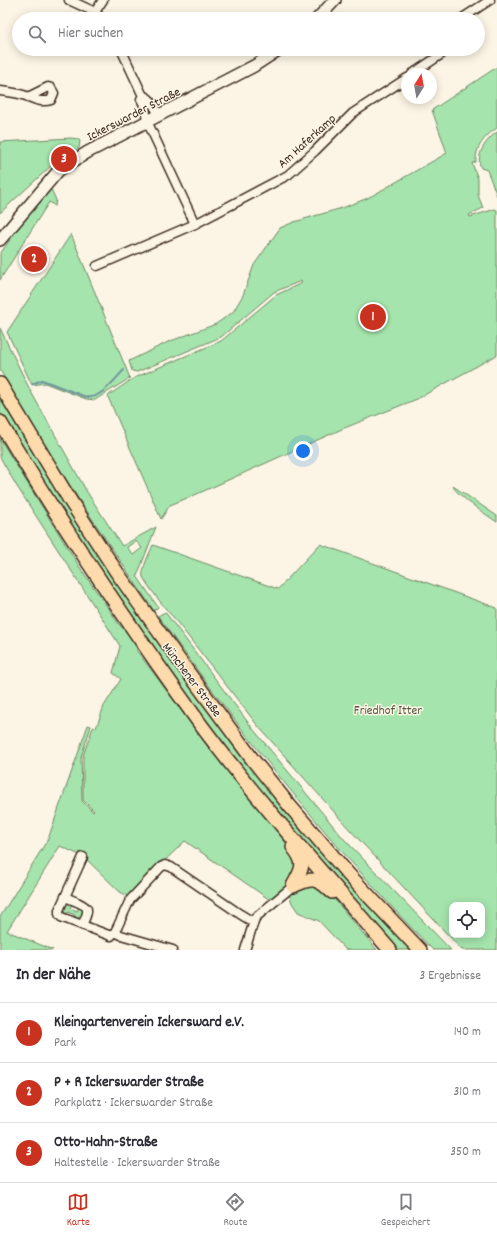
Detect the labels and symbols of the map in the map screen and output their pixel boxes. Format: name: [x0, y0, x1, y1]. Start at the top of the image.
north arrow: [401, 68, 437, 104]
street label: Ickerswarder Straße: [84, 83, 185, 147]
street label: Am Haferkamp: [274, 110, 341, 173]
pin: 3: [51, 144, 77, 174]
pin: 2: [21, 244, 47, 274]
pin: 1: [360, 302, 386, 332]
your location: [293, 441, 313, 461]
street label: Münchener Straße: [157, 639, 226, 722]
park label: Friedhof Itter: [354, 702, 422, 721]

